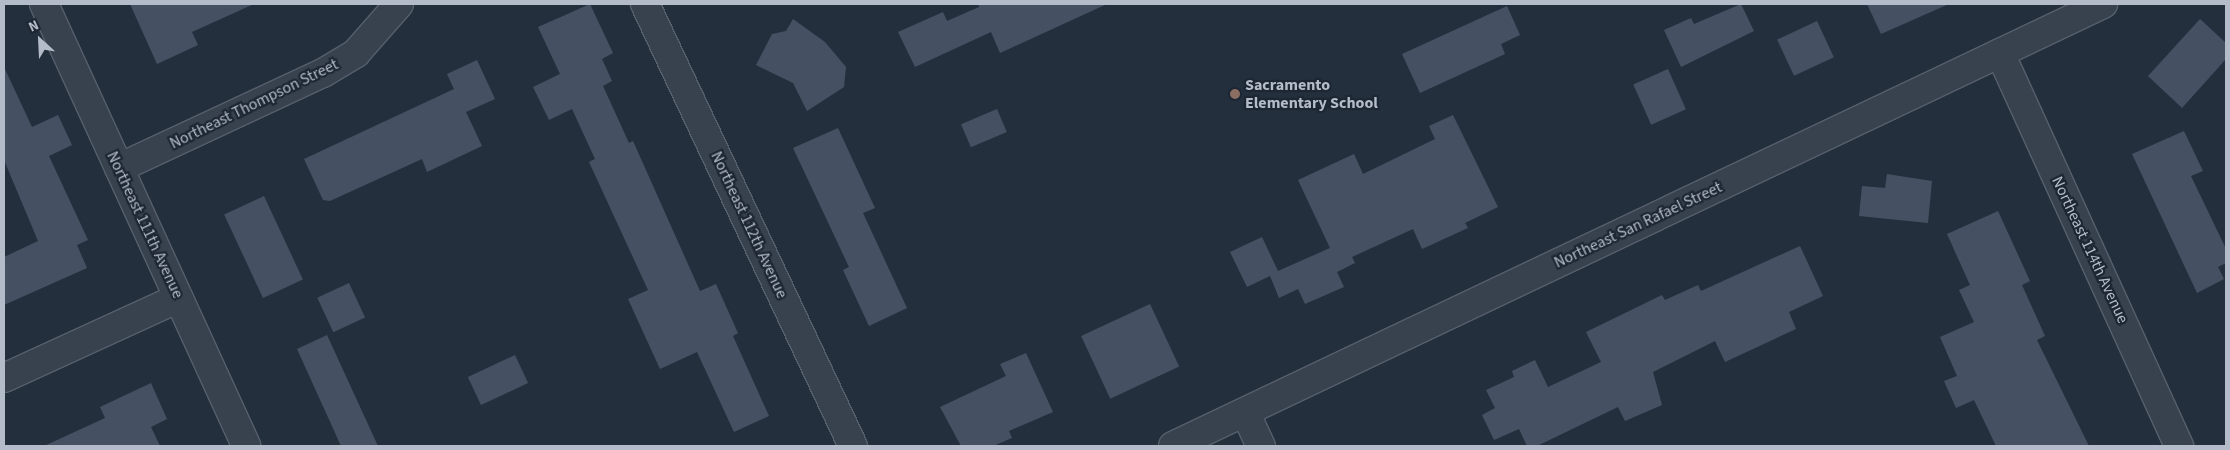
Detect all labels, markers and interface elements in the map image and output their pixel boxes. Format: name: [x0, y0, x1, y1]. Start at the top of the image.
north arrow: [15, 15, 65, 65]
text: N: [25, 15, 42, 37]
street label: Northeast Thompson Street: [167, 55, 341, 153]
place label: Sacramento Elementary School: [1245, 75, 1378, 113]
marker: Sacramento Elementary School: [1229, 88, 1241, 100]
street label: Northeast 111th Avenue: [103, 148, 187, 302]
street label: Northeast 112th Avenue: [707, 148, 791, 302]
street label: Northeast 114th Avenue: [2048, 173, 2132, 327]
street label: Northeast San Rafael Street: [1551, 178, 1725, 272]

